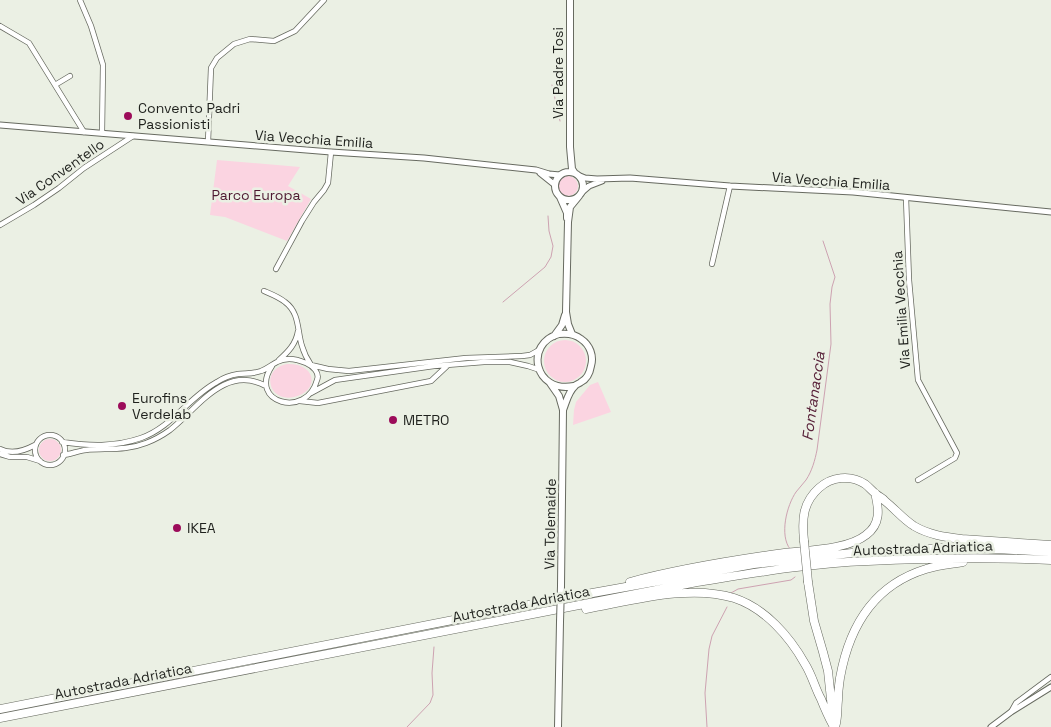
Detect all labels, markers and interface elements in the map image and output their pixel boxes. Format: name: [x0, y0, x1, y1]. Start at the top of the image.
street label: Via Padre Tosi: [549, 27, 567, 119]
place label: Convento Padri Passionisti: [138, 99, 240, 133]
marker: Convento Padri Passionisti: [122, 110, 134, 122]
street label: Via Vecchia Emilia: [254, 126, 374, 152]
street label: Via Conventello: [12, 135, 108, 209]
street label: Via Vecchia Emilia: [771, 168, 891, 194]
park label: Parco Europa: [211, 186, 301, 204]
street label: Via Emilia Vecchia: [888, 250, 914, 370]
water label: Fontanaccia: [797, 350, 829, 442]
place label: Eurofins Verdelab: [132, 389, 191, 423]
marker: Eurofins Verdelab: [116, 400, 128, 412]
place label: METRO: [403, 411, 449, 429]
marker: METRO: [387, 414, 399, 426]
street label: Via Tolemaide: [540, 478, 560, 570]
place label: IKEA: [187, 519, 216, 537]
marker: IKEA: [171, 522, 183, 534]
street label: Autostrada Adriatica: [853, 537, 993, 559]
street label: Autostrada Adriatica: [451, 582, 591, 626]
street label: Autostrada Adriatica: [53, 659, 193, 703]

